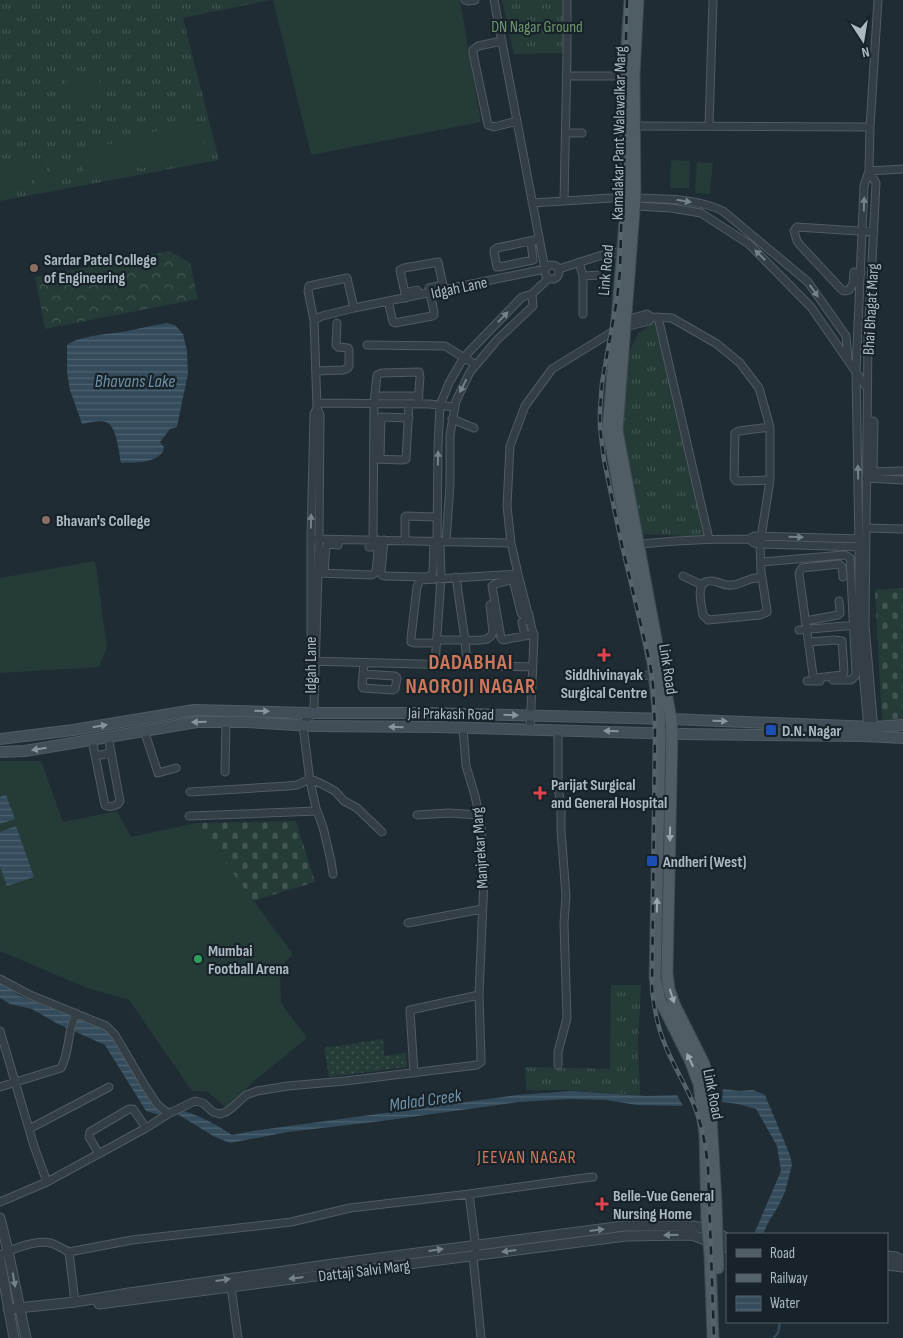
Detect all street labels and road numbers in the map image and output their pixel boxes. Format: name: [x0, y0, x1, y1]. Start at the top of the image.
street label: Kamalakar Pant Walawalkar Marg: [608, 46, 631, 220]
street label: Link Road: [595, 244, 618, 296]
street label: Bhai Bhagat Marg: [860, 263, 883, 355]
street label: Idgah Lane: [429, 273, 489, 304]
street label: Idgah Lane: [302, 637, 321, 694]
street label: Link Road: [654, 643, 681, 696]
street label: Jai Prakash Road: [407, 704, 494, 725]
street label: Manjrekar Marg: [468, 806, 493, 889]
street label: Link Road: [698, 1067, 727, 1121]
street label: Dattaji Salvi Marg: [317, 1256, 411, 1287]

